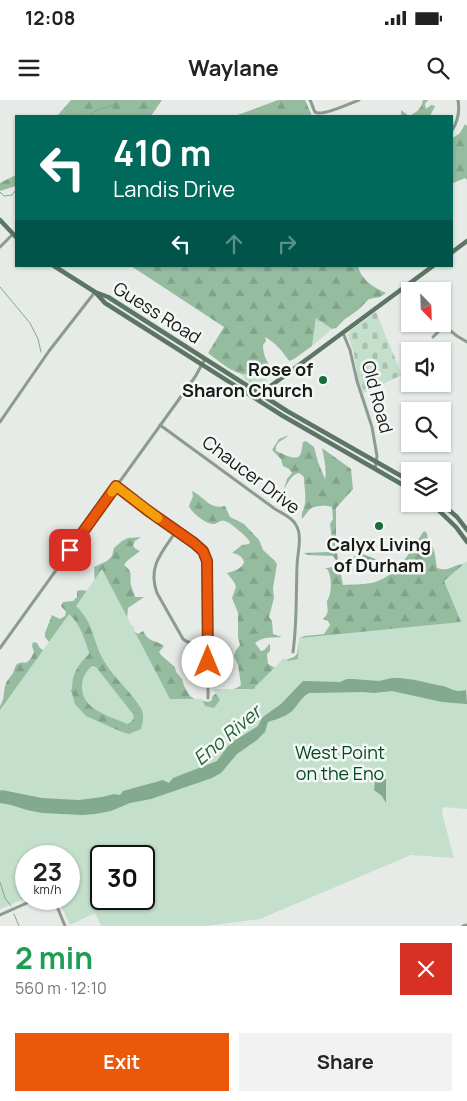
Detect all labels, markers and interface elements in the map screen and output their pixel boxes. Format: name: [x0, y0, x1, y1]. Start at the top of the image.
text: 12:08: [25, 5, 75, 31]
text: Waylane: [188, 53, 279, 83]
icon: menu: [15, 54, 43, 82]
icon: search: [424, 54, 452, 82]
text: 410 m: [113, 129, 211, 177]
icon: left: [30, 135, 95, 200]
text: Landis Drive: [113, 174, 235, 204]
icon: left: [167, 230, 195, 258]
icon: ahead: [220, 230, 248, 258]
icon: right: [273, 230, 301, 258]
street label: Guess Road: [109, 276, 206, 349]
north arrow: [401, 282, 451, 332]
map controls: [401, 282, 451, 512]
button: sound: [401, 342, 451, 392]
place label: Rose of Sharon Church: [182, 357, 313, 402]
street label: Old Road: [357, 358, 399, 436]
marker: Rose of Sharon Church: [317, 374, 329, 386]
button: search: [401, 402, 451, 452]
street label: Chaucer Drive: [198, 430, 305, 519]
button: layers: [401, 462, 451, 512]
marker: Calyx Living of Durham: [373, 520, 385, 532]
pin: [49, 529, 91, 571]
place label: Calyx Living of Durham: [327, 532, 431, 577]
icon: arrive: [56, 536, 84, 564]
position arrow: [181, 635, 233, 687]
water label: Eno River: [188, 698, 268, 771]
park label: West Point on the Eno: [295, 740, 385, 785]
speed limit sign: 30: [90, 845, 155, 910]
text: 23: [33, 854, 62, 889]
text: km/h: [34, 881, 61, 898]
text: 2 min: [15, 937, 93, 978]
button: close: [400, 943, 452, 995]
text: 560 m · 12:10: [15, 977, 107, 999]
button: Exit: [15, 1033, 229, 1091]
button: Share: [239, 1033, 452, 1091]

